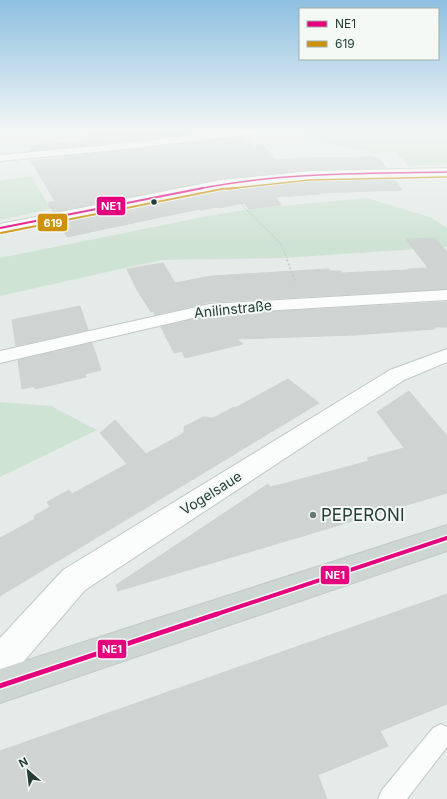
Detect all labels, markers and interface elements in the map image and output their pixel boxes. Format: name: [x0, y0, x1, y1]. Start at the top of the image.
legend: [299, 8, 439, 60]
text: NE1: [335, 16, 356, 31]
text: 619: [335, 36, 355, 51]
line badge: NE1: [96, 196, 126, 216]
unlabelled marker: [149, 197, 159, 207]
text: NE1: [101, 199, 121, 213]
line badge: 619: [37, 213, 68, 232]
text: 619: [43, 216, 63, 230]
street label: Anilinstraße: [193, 296, 273, 321]
street label: Vogelsaue: [177, 467, 245, 518]
place label: PEPERONI: [321, 505, 404, 525]
marker: PEPERONI: [308, 510, 318, 520]
line badge: NE1: [320, 565, 350, 585]
text: NE1: [325, 568, 345, 582]
line badge: NE1: [97, 639, 127, 659]
text: NE1: [102, 642, 122, 656]
north arrow: [8, 751, 48, 791]
text: N: [16, 754, 30, 770]

